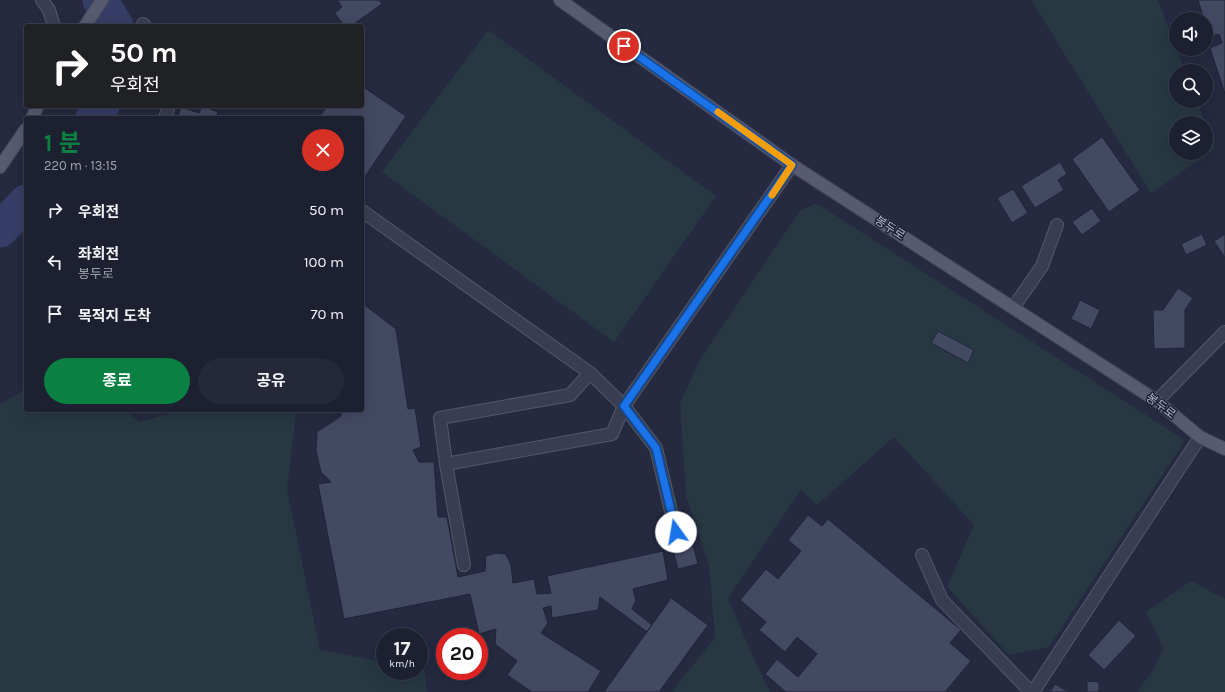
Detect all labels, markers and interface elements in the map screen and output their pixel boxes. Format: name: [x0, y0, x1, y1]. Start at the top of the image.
map controls: [1169, 12, 1213, 160]
button: sound: [1169, 12, 1213, 56]
pin: [607, 29, 641, 63]
icon: arrive: [613, 35, 635, 57]
text: 50 m: [110, 36, 178, 69]
icon: right: [44, 40, 96, 92]
button: search: [1169, 64, 1213, 108]
text: 우회전: [110, 74, 160, 96]
button: layers: [1169, 116, 1213, 160]
text: 1 분: [44, 129, 81, 157]
button: close: [302, 129, 344, 171]
text: 220 m · 13:15: [44, 158, 117, 173]
icon: right: [44, 199, 66, 221]
text: 50 m: [309, 201, 344, 219]
text: 우회전: [78, 203, 119, 221]
street label: 봉두로: [872, 213, 908, 243]
text: 좌회전: [78, 245, 119, 263]
icon: left: [44, 251, 66, 273]
text: 100 m: [304, 253, 344, 271]
text: 봉두로: [78, 266, 114, 281]
icon: arrive: [44, 303, 66, 325]
text: 70 m: [310, 305, 344, 323]
text: 목적지 도착: [78, 307, 151, 325]
button: 종료: [44, 358, 190, 404]
button: 공유: [198, 358, 344, 404]
street label: 봉두로: [1144, 390, 1178, 422]
position arrow: [655, 511, 697, 553]
speed limit sign: 20: [436, 628, 488, 680]
text: 17: [393, 637, 411, 660]
text: km/h: [389, 658, 415, 670]

